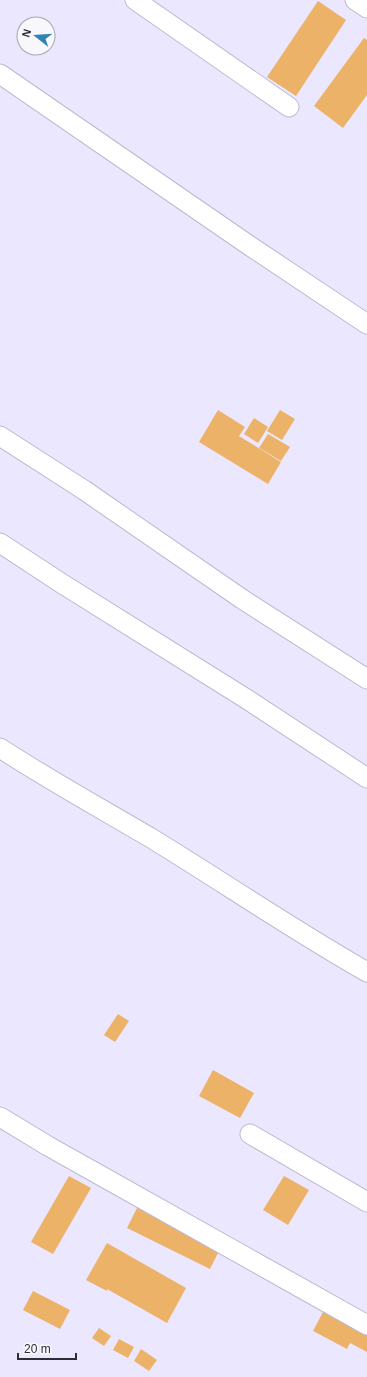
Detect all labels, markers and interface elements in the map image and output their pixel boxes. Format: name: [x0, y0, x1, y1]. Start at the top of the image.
north arrow: [16, 16, 56, 56]
text: N: [20, 27, 33, 39]
scale bar: [18, 1335, 76, 1361]
text: 20 m: [24, 1342, 51, 1356]

